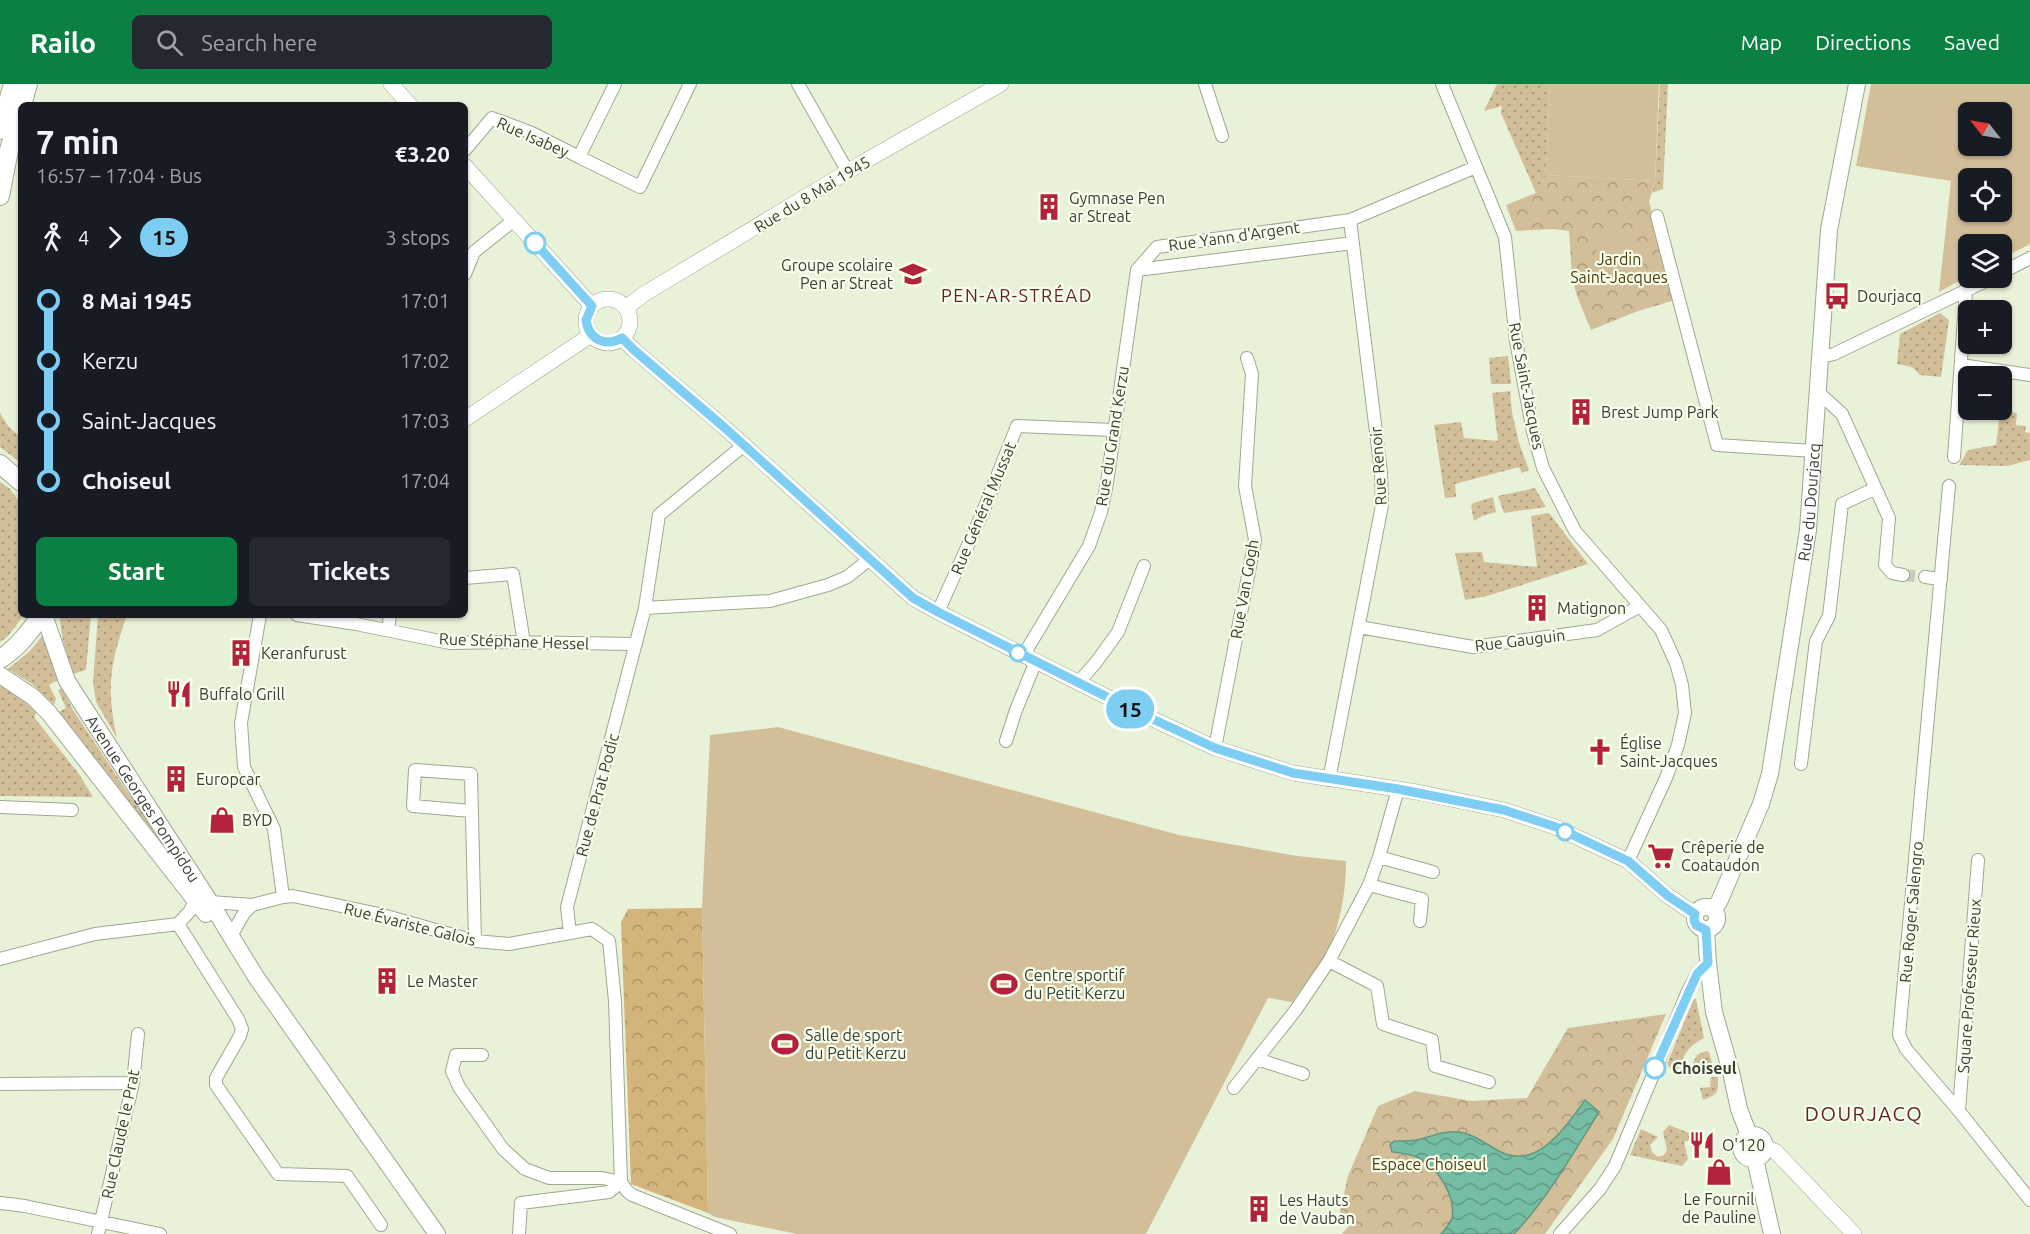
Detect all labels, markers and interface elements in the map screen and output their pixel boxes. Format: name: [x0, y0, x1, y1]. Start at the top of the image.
search box: [132, 15, 552, 69]
icon: search: [153, 26, 186, 59]
text: Railo: [30, 27, 96, 58]
text: Search here: [201, 30, 317, 55]
text: Map: [1741, 30, 1782, 54]
text: Directions: [1815, 30, 1911, 54]
text: Saved: [1944, 30, 2000, 54]
north arrow: [1958, 102, 2012, 156]
map controls: [1958, 102, 2012, 420]
street label: Rue Isabey: [494, 113, 572, 161]
text: 7 min: [36, 123, 119, 160]
text: €3.20: [395, 141, 450, 166]
street label: Rue du 8 Mai 1945: [751, 152, 873, 236]
text: 16:57 – 17:04 · Bus: [36, 164, 202, 187]
button: locate: [1958, 168, 2012, 222]
place label: Gymnase Pen ar Streat: [1069, 189, 1165, 225]
building icon: Gymnase Pen ar Streat: [1034, 192, 1064, 222]
street label: Rue Yann d'Argent: [1167, 218, 1302, 254]
icon: walk: [36, 221, 69, 254]
icon: forward: [98, 221, 131, 254]
text: 15: [152, 225, 176, 249]
text: 4: [78, 226, 89, 249]
text: 3 stops: [386, 226, 450, 249]
unlabelled marker: [524, 232, 546, 254]
button: layers: [1958, 234, 2012, 288]
park label: Jardin Saint-Jacques: [1570, 250, 1668, 286]
place label: Groupe scolaire Pen ar Streat: [781, 256, 894, 292]
school or university icon: Groupe scolaire Pen ar Streat: [898, 259, 928, 289]
bus stop icon: Dourjacq: [1822, 281, 1852, 311]
district label: PEN-AR-STRÉAD: [941, 284, 1093, 305]
place label: Dourjacq: [1857, 287, 1922, 305]
text: 8 Mai 1945: [82, 288, 192, 313]
text: 17:01: [400, 289, 450, 312]
button: +: [1958, 300, 2012, 354]
street label: Rue Saint-Jacques: [1506, 321, 1548, 451]
text: Kerzu: [82, 348, 138, 373]
text: 17:02: [400, 349, 450, 372]
street label: Rue du Grand Kerzu: [1092, 365, 1132, 507]
button: −: [1958, 366, 2012, 420]
building icon: Brest Jump Park: [1566, 397, 1596, 427]
place label: Brest Jump Park: [1601, 403, 1719, 421]
text: Saint-Jacques: [82, 408, 216, 433]
text: 17:03: [400, 409, 450, 432]
street label: Rue Renoir: [1366, 426, 1390, 506]
street label: Rue Général Mussat: [947, 438, 1019, 577]
street label: Rue du Dourjacq: [1794, 442, 1823, 562]
text: Choiseul: [82, 468, 171, 493]
text: 17:04: [400, 469, 450, 492]
button: Start: [36, 537, 237, 606]
button: Tickets: [249, 537, 450, 606]
street label: Rue Van Gogh: [1226, 538, 1262, 640]
building icon: Matignon: [1522, 593, 1552, 623]
place label: Matignon: [1557, 599, 1626, 617]
street label: Rue Gauguin: [1474, 626, 1566, 654]
street label: Rue Stéphane Hessel: [439, 629, 589, 653]
building icon: Keranfurust: [226, 638, 256, 668]
place label: Keranfurust: [261, 644, 347, 662]
unlabelled marker: [1009, 644, 1027, 662]
restaurant icon: Buffalo Grill: [164, 679, 194, 709]
place label: Buffalo Grill: [199, 685, 285, 703]
line badge: 15: [1103, 690, 1157, 728]
text: 15: [1118, 697, 1142, 721]
street label: Avenue Georges Pompidou: [83, 712, 204, 885]
street label: Rue de Prat Podic: [572, 731, 622, 859]
place label: Église Saint-Jacques: [1620, 732, 1718, 770]
church icon: Église Saint-Jacques: [1585, 737, 1615, 767]
building icon: Europcar: [161, 764, 191, 794]
place label: Europcar: [196, 770, 260, 788]
shop icon: BYD: [207, 805, 237, 835]
place label: BYD: [242, 811, 272, 829]
unlabelled marker: [1556, 823, 1574, 841]
place label: Crêperie de Coataudon: [1681, 838, 1765, 874]
street label: Rue Roger Salengro: [1896, 840, 1926, 984]
supermarket icon: Crêperie de Coataudon: [1646, 841, 1676, 871]
street label: Rue Évariste Galois: [342, 897, 478, 949]
street label: Square Professeur Rieux: [1954, 898, 1984, 1074]
building icon: Le Master: [372, 966, 402, 996]
place label: Centre sportif du Petit Kerzu: [1024, 966, 1125, 1002]
sports icon: Centre sportif du Petit Kerzu: [989, 969, 1019, 999]
place label: Le Master: [407, 972, 478, 990]
place label: Salle de sport du Petit Kerzu: [805, 1026, 906, 1062]
sports icon: Salle de sport du Petit Kerzu: [770, 1029, 800, 1059]
marker: Choiseul: [1644, 1057, 1666, 1079]
place label: Choiseul: [1672, 1059, 1737, 1077]
street label: Rue Claude le Prat: [98, 1067, 143, 1200]
district label: DOURJACQ: [1805, 1102, 1923, 1125]
restaurant icon: O'120: [1687, 1130, 1717, 1160]
place label: O'120: [1722, 1136, 1765, 1154]
park label: Espace Choiseul: [1372, 1155, 1486, 1173]
shop icon: Le Fournil de Pauline: [1704, 1157, 1734, 1187]
place label: Le Fournil de Pauline: [1682, 1190, 1756, 1226]
place label: Les Hauts de Vauban: [1279, 1191, 1355, 1227]
building icon: Les Hauts de Vauban: [1244, 1194, 1274, 1224]

